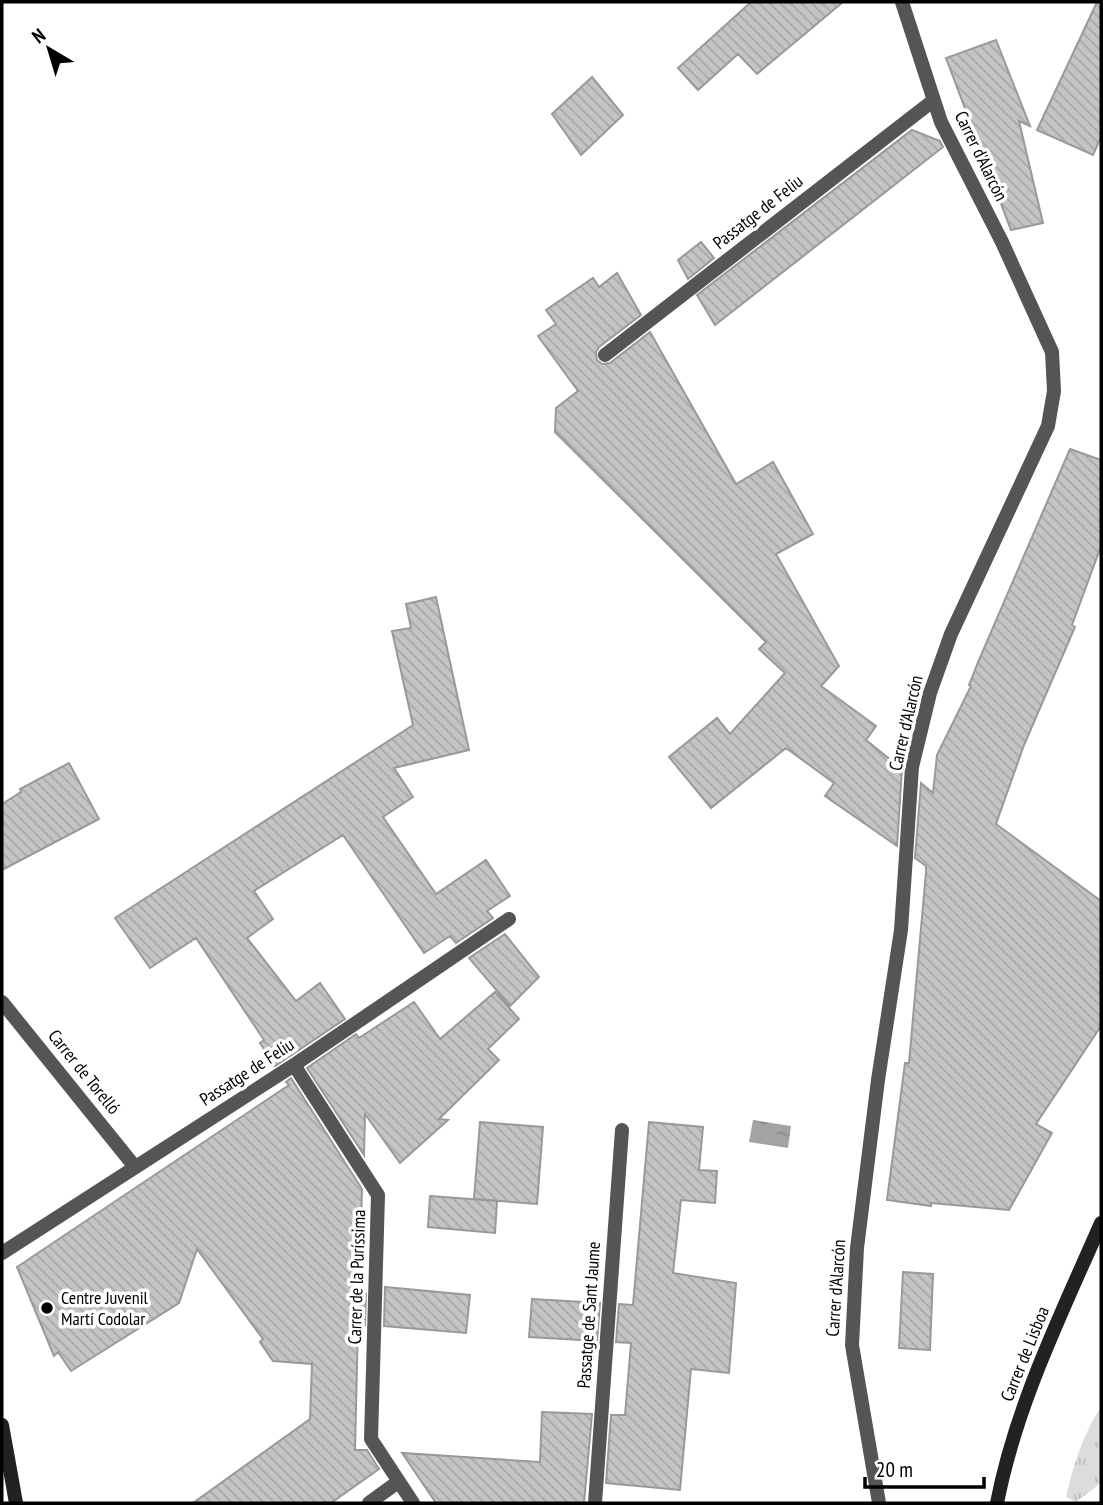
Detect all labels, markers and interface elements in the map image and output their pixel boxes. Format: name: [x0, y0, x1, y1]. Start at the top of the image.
north arrow: [14, 14, 84, 84]
text: N: [27, 23, 50, 48]
street label: Carrer d'Alarcón: [950, 107, 1013, 204]
street label: Passatge de Feliu: [708, 169, 807, 254]
street label: Carrer d'Alarcón: [883, 673, 928, 773]
street label: Carrer de Torelló: [43, 1025, 126, 1119]
street label: Passatge de Feliu: [195, 1033, 298, 1111]
street label: Carrer de la Puríssima: [343, 1209, 370, 1345]
street label: Carrer d'Alarcón: [821, 1239, 850, 1337]
street label: Passatge de Sant Jaume: [572, 1241, 605, 1389]
place label: Centre Juvenil Martí Codolar: [61, 1286, 149, 1330]
marker: Centre Juvenil Martí Codolar: [39, 1300, 55, 1316]
street label: Carrer de Lisboa: [995, 1303, 1054, 1405]
scale bar: [865, 1446, 984, 1490]
text: 20 m: [876, 1456, 913, 1483]

